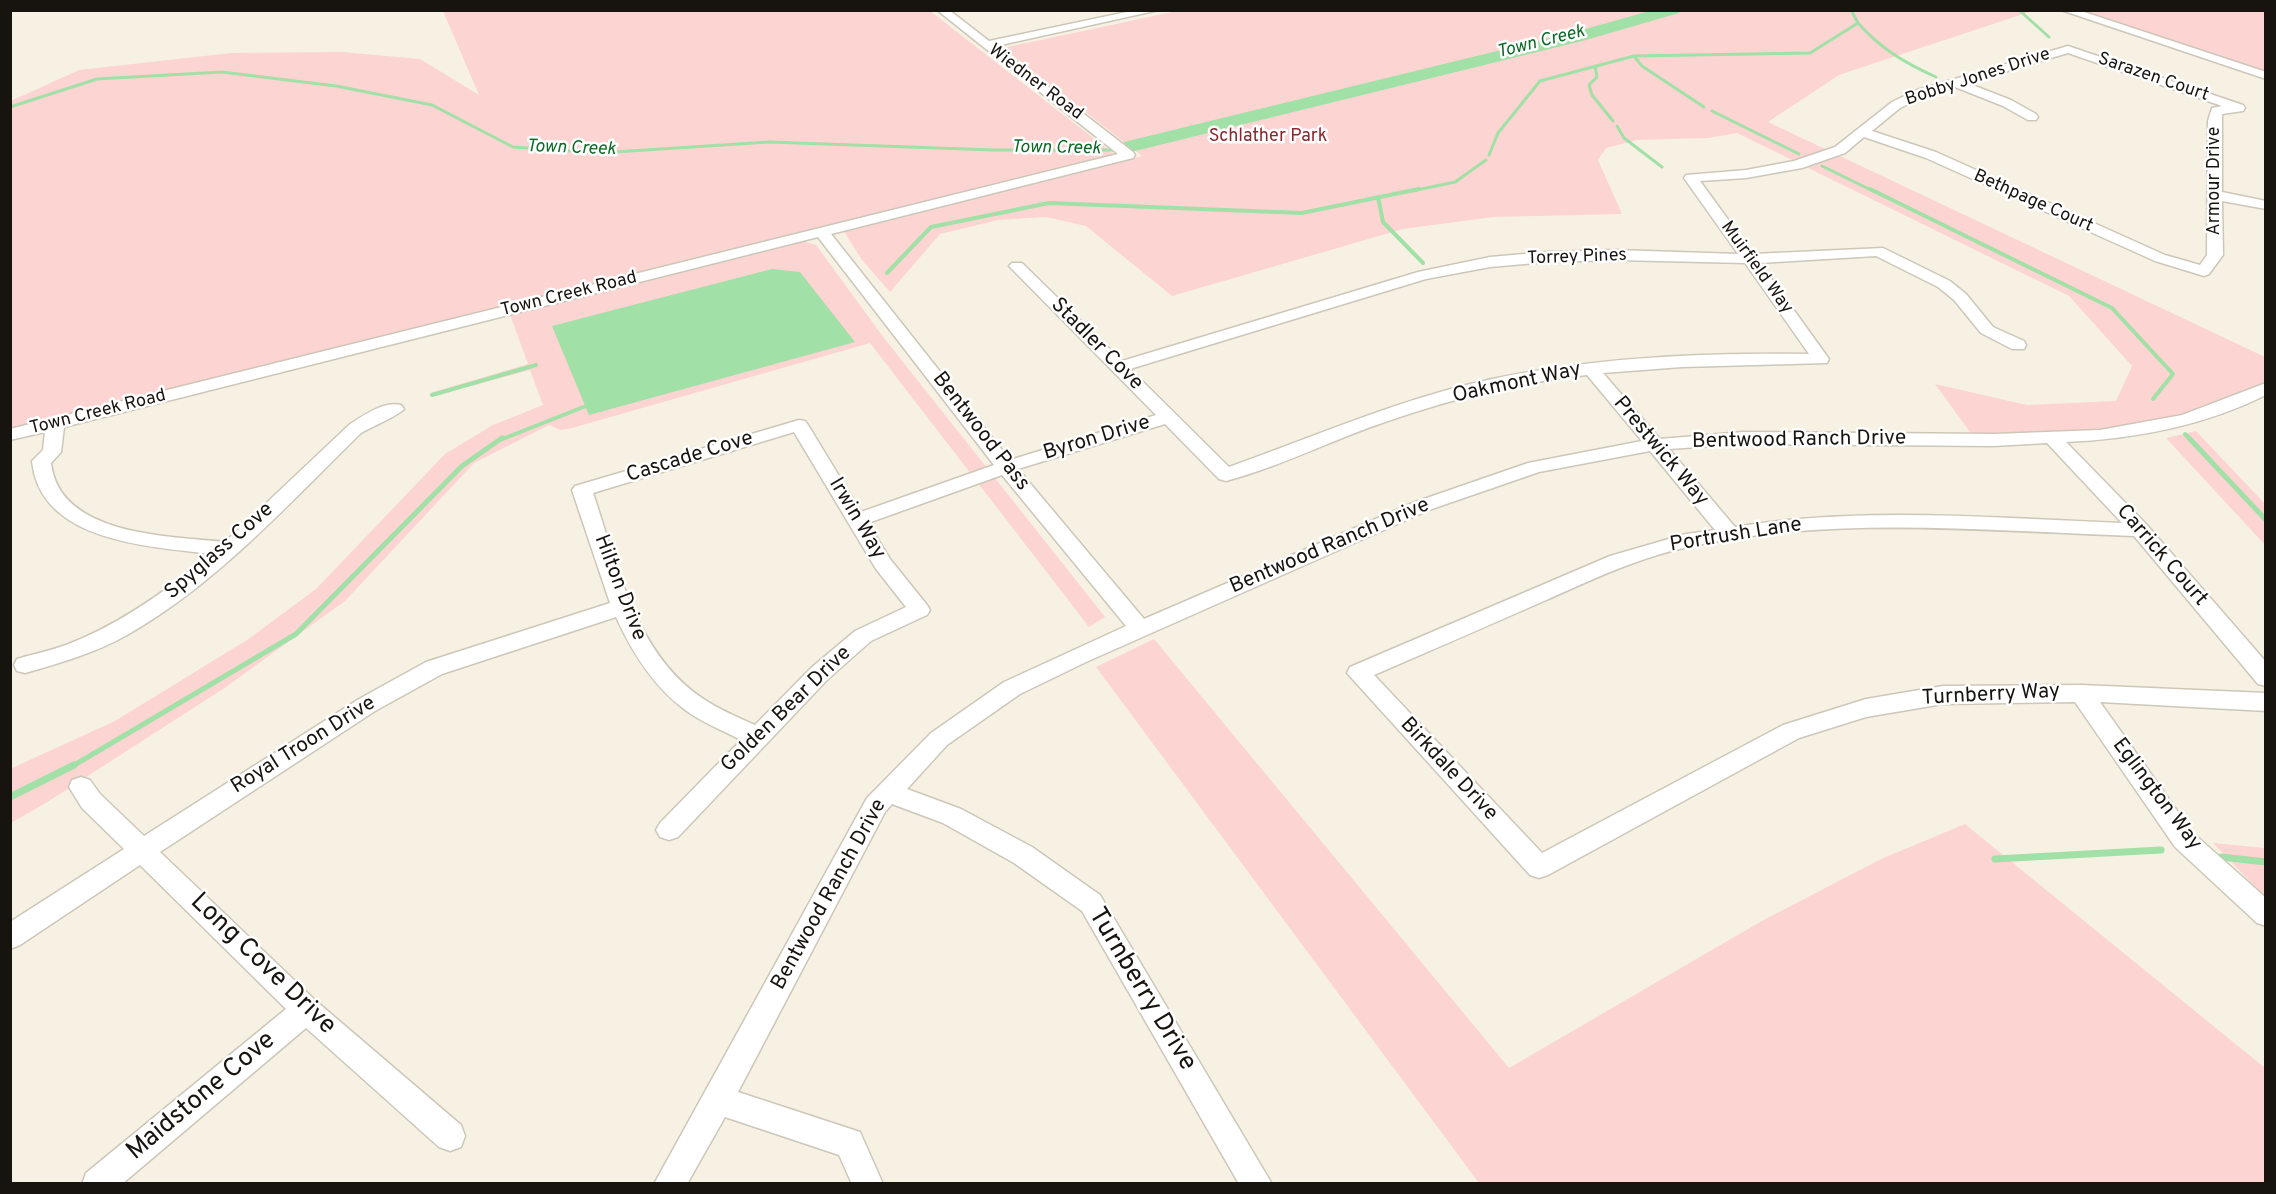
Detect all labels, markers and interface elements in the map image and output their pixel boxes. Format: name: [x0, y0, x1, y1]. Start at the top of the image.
water label: Town Creek: [1495, 22, 1587, 64]
street label: Wiedner Road: [983, 40, 1087, 126]
street label: Bobby Jones Drive: [1903, 44, 2053, 112]
street label: Sarazen Court: [2095, 49, 2211, 107]
park label: Schlather Park: [1209, 126, 1327, 148]
street label: Armour Drive: [2204, 127, 2226, 235]
water label: Town Creek: [526, 137, 616, 161]
water label: Town Creek: [1011, 137, 1101, 161]
street label: Bethpage Court: [1970, 166, 2096, 238]
street label: Muirfield Way: [1715, 217, 1797, 319]
street label: Torrey Pines: [1527, 245, 1627, 271]
street label: Town Creek Road: [499, 268, 639, 322]
street label: Stadler Cove: [1044, 293, 1148, 397]
street label: Oakmont Way: [1450, 358, 1584, 410]
street label: Bentwood Pass: [926, 368, 1034, 496]
street label: Town Creek Road: [28, 386, 168, 440]
street label: Prestwick Way: [1607, 392, 1713, 512]
street label: Byron Drive: [1041, 411, 1153, 467]
street label: Cascade Cove: [624, 427, 756, 489]
street label: Bentwood Ranch Drive: [1692, 427, 1906, 455]
street label: Irwin Way: [822, 474, 890, 564]
street label: Bentwood Ranch Drive: [1226, 494, 1434, 600]
street label: Spyglass Cove: [161, 498, 279, 606]
street label: Carrick Court: [2110, 500, 2212, 612]
street label: Portrush Lane: [1668, 513, 1804, 559]
street label: Hilton Drive: [587, 531, 651, 645]
street label: Golden Bear Drive: [717, 642, 857, 778]
street label: Turnberry Way: [1921, 680, 2061, 712]
street label: Royal Troon Drive: [227, 691, 381, 801]
street label: Birkdale Drive: [1394, 713, 1502, 827]
street label: Eglington Way: [2106, 734, 2206, 856]
street label: Bentwood Ranch Drive: [767, 795, 893, 995]
street label: Long Cove Drive: [183, 887, 341, 1043]
street label: Turnberry Drive: [1080, 903, 1202, 1077]
street label: Maidstone Cove: [121, 1026, 283, 1168]

